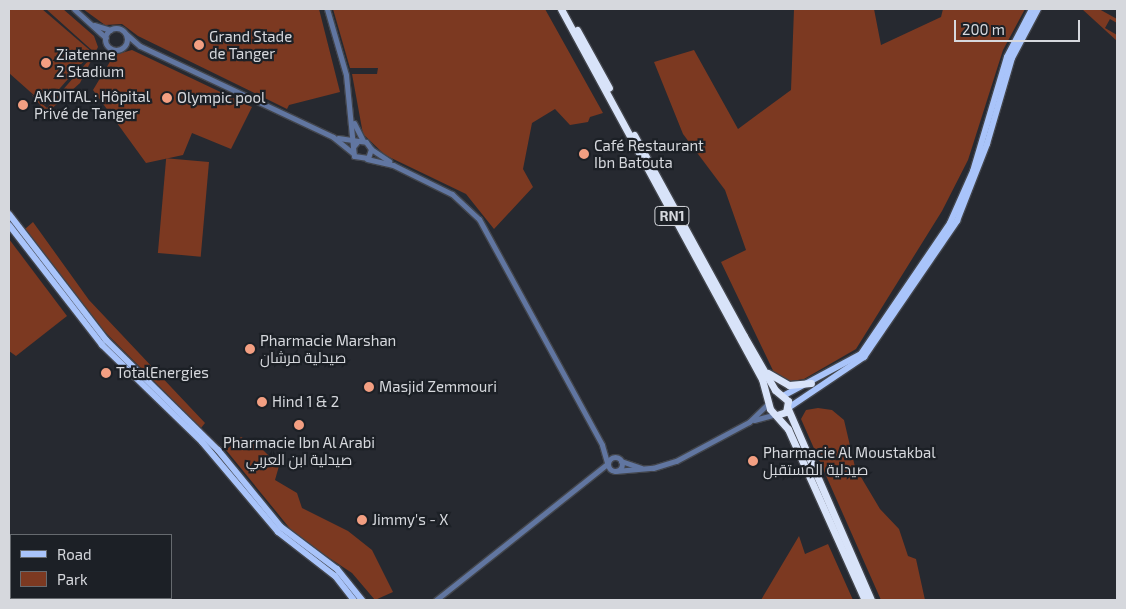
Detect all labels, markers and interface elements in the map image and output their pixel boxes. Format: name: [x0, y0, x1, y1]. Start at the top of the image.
scale bar: [956, 10, 1082, 42]
text: 200 m: [962, 20, 1005, 38]
place label: Grand Stade de Tanger: [209, 27, 292, 62]
marker: Grand Stade de Tanger: [193, 39, 205, 51]
place label: Ziatenne 2 Stadium: [56, 45, 124, 80]
marker: Ziatenne 2 Stadium: [40, 57, 52, 69]
place label: AKDITAL : Hôpital Privé de Tanger: [34, 87, 151, 122]
place label: Olympic pool: [177, 89, 266, 107]
marker: Olympic pool: [161, 92, 173, 104]
marker: AKDITAL : Hôpital Privé de Tanger: [16, 98, 30, 112]
place label: Café Restaurant Ibn Batouta: [594, 136, 704, 171]
marker: Café Restaurant Ibn Batouta: [578, 148, 590, 160]
road number: RN1: [653, 205, 691, 228]
place label: Pharmacie Marshan صيدلية مرشان: [260, 331, 396, 366]
marker: Pharmacie Marshan صيدلية مرشان: [244, 343, 256, 355]
place label: TotalEnergies: [116, 364, 209, 382]
marker: TotalEnergies: [100, 367, 112, 379]
place label: Masjid Zemmouri: [379, 378, 497, 396]
marker: Masjid Zemmouri: [363, 381, 375, 393]
place label: Hind 1 & 2: [272, 393, 339, 411]
marker: Hind 1 & 2: [256, 396, 268, 408]
marker: Pharmacie Ibn Al Arabi صيدلية ابن العربي: [293, 419, 305, 431]
place label: Pharmacie Ibn Al Arabi صيدلية ابن العربي: [222, 433, 376, 468]
place label: Pharmacie Al Moustakbal صيدلية المستقبل: [763, 443, 936, 478]
marker: Pharmacie Al Moustakbal صيدلية المستقبل: [747, 455, 759, 467]
place label: Jimmy's - X: [372, 511, 448, 529]
marker: Jimmy's - X: [356, 514, 368, 526]
legend: [10, 534, 172, 599]
text: Road: [57, 545, 92, 563]
text: Park: [57, 570, 88, 588]

